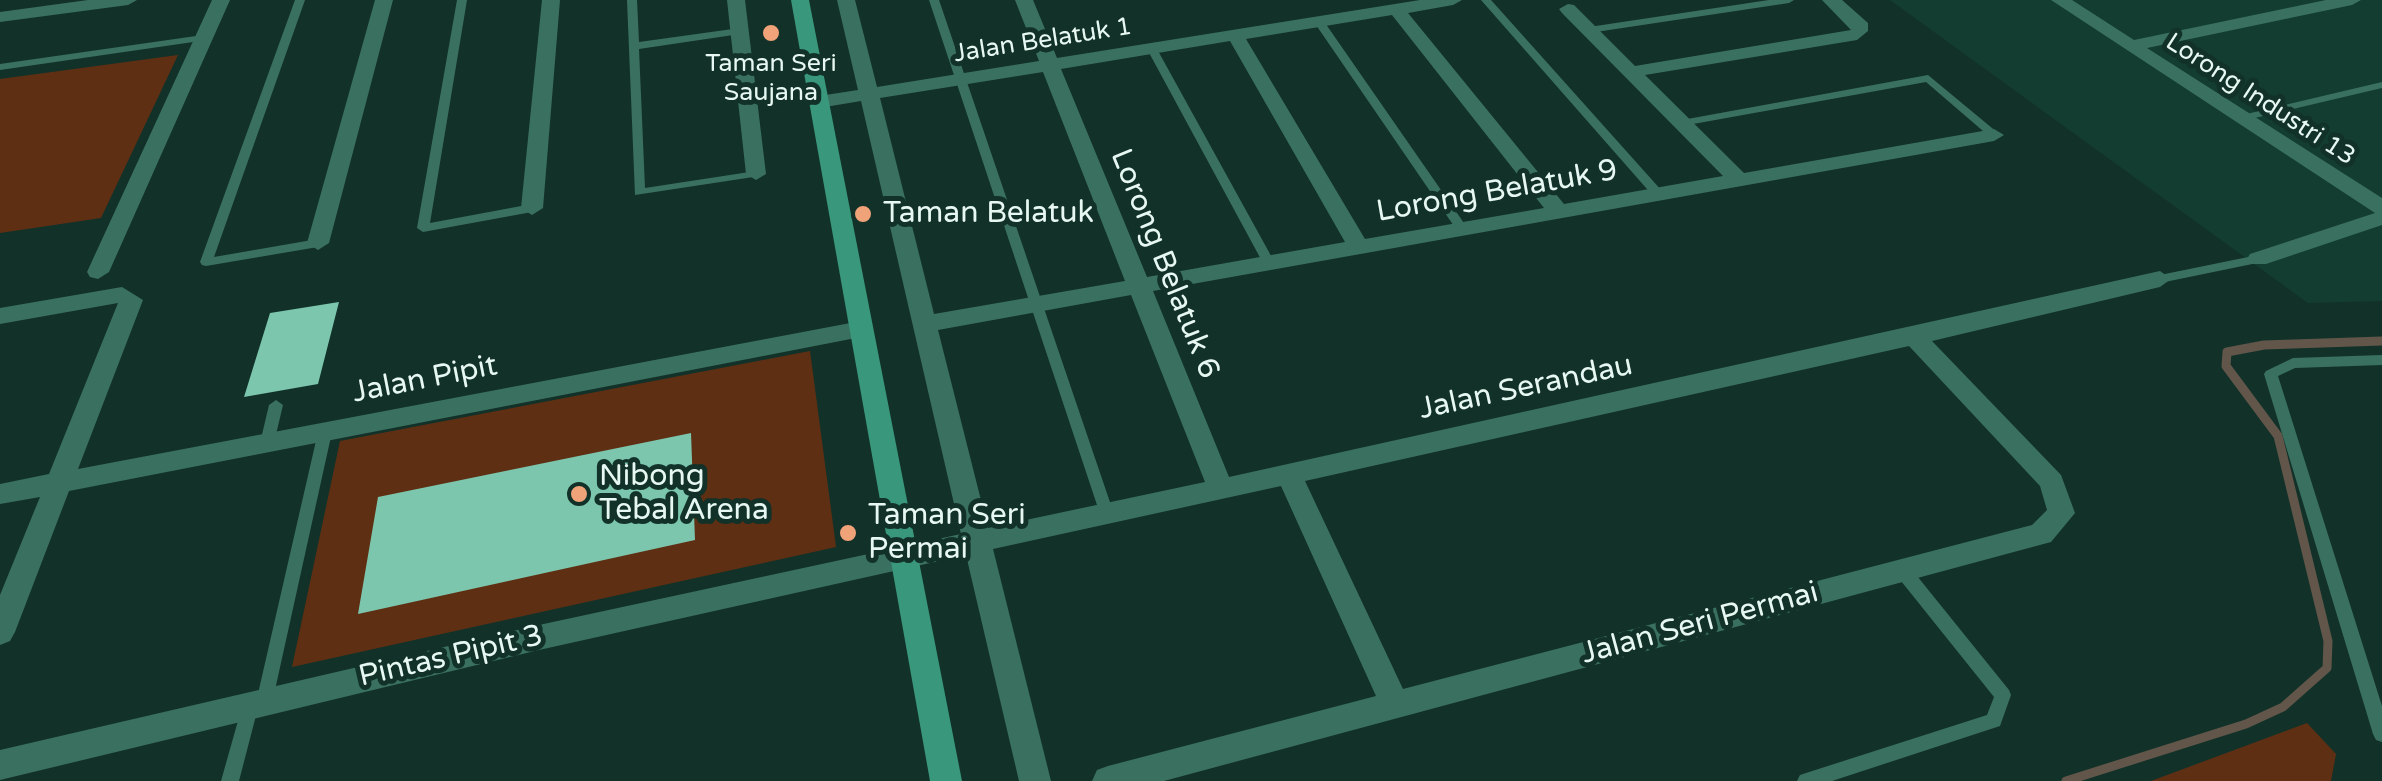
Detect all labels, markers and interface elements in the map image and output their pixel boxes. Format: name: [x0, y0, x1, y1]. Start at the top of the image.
street label: Jalan Belatuk 1: [952, 12, 1134, 70]
marker: Taman Seri Saujana: [760, 22, 782, 44]
street label: Lorong Industri 13: [2160, 28, 2360, 172]
place label: Taman Seri Saujana: [705, 49, 837, 108]
street label: Lorong Belatuk 6: [1102, 144, 1226, 384]
street label: Lorong Belatuk 9: [1374, 153, 1620, 231]
place label: Taman Belatuk: [883, 196, 1094, 232]
marker: Taman Belatuk: [852, 203, 874, 225]
street label: Jalan Pipit: [350, 348, 500, 412]
street label: Jalan Serandau: [1416, 348, 1636, 428]
place label: Nibong Tebal Arena: [599, 459, 769, 530]
marker: Nibong Tebal Arena: [568, 483, 590, 505]
place label: Taman Seri Permai: [868, 498, 1026, 568]
marker: Taman Seri Permai: [837, 522, 859, 544]
street label: Jalan Seri Permai: [1578, 575, 1822, 673]
street label: Pintas Pipit 3: [356, 618, 546, 696]

